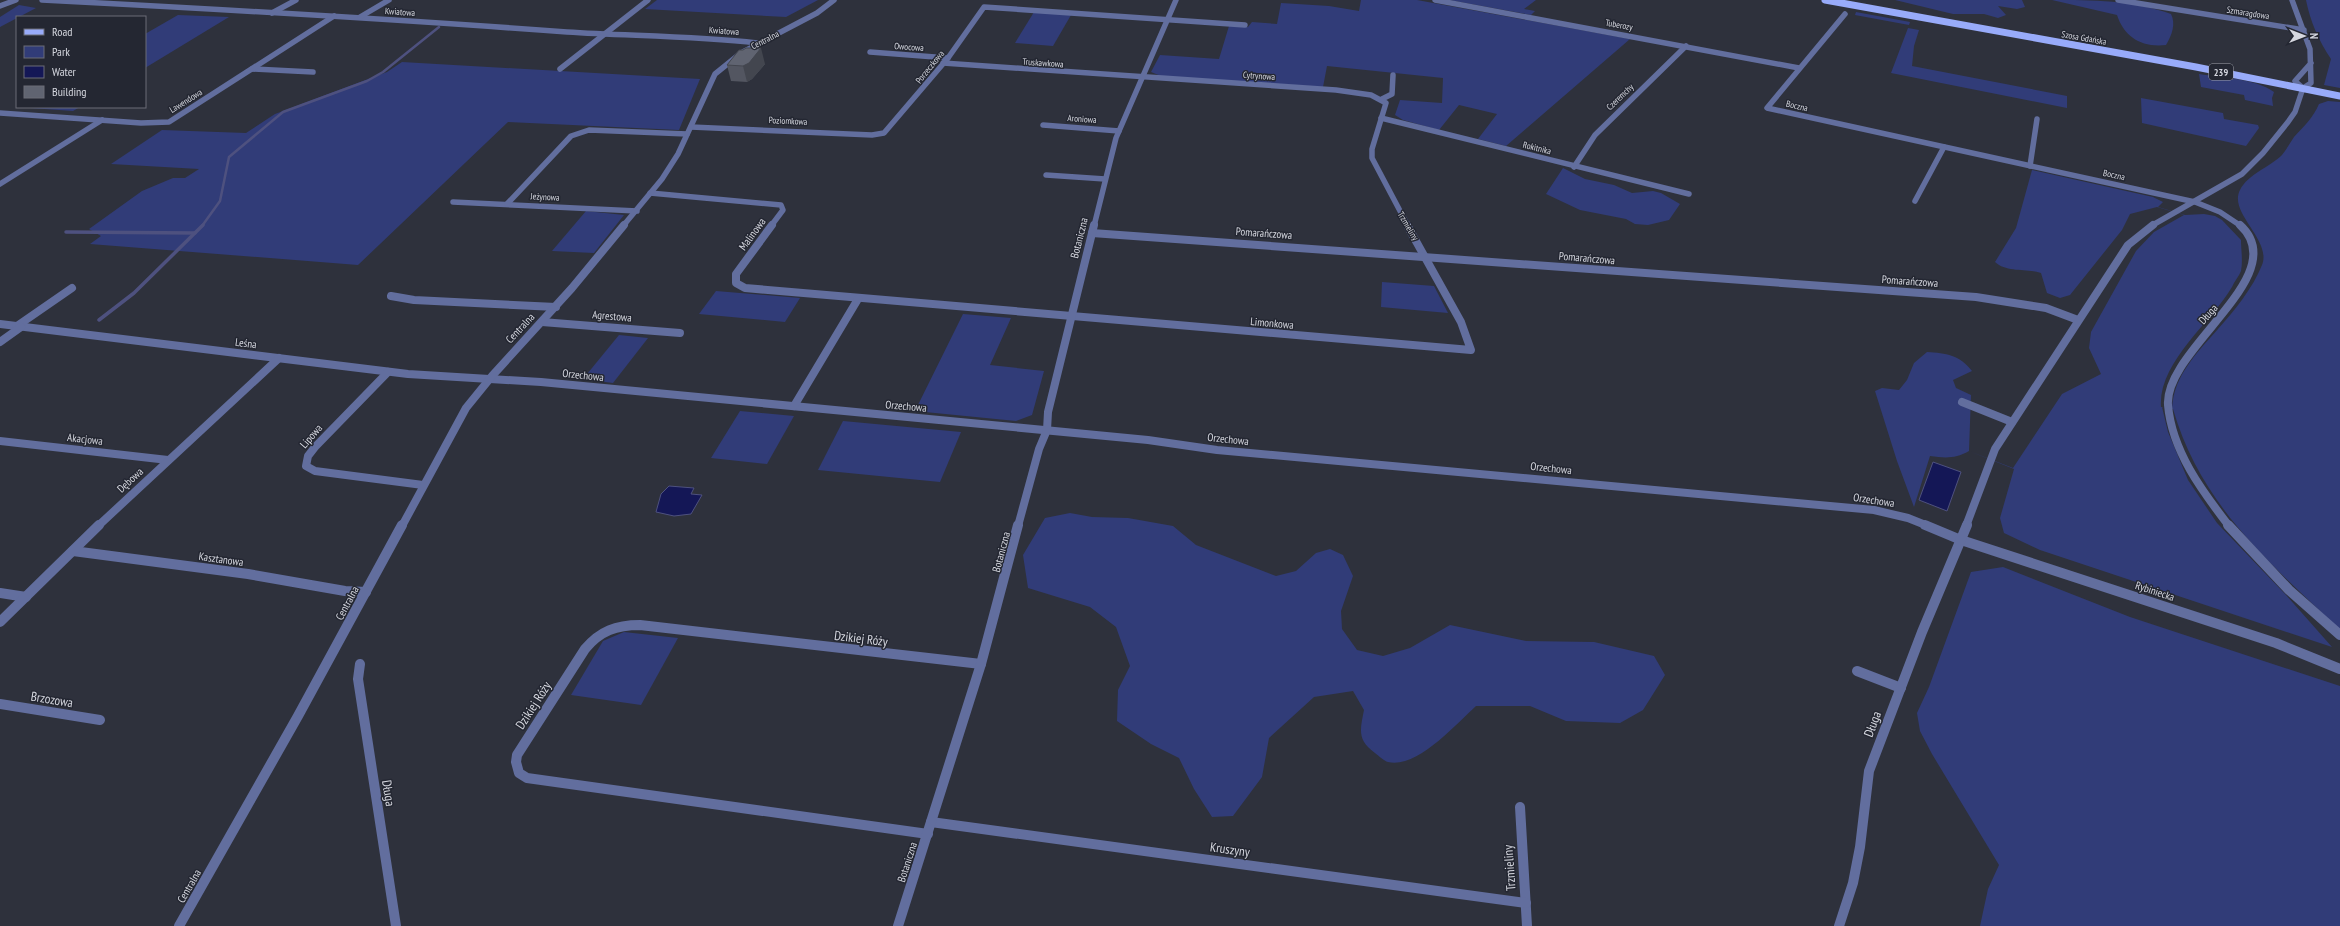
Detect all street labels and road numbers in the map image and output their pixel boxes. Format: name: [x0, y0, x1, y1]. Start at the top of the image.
street label: Szmaragdowa: [2226, 4, 2271, 21]
street label: Kwiatowa: [385, 5, 416, 18]
street label: Tuberozy: [1605, 17, 1634, 32]
street label: Kwiatowa: [709, 24, 740, 37]
street label: Centralna: [749, 28, 781, 51]
street label: Szosa Gdańska: [2061, 28, 2108, 47]
street label: Owocowa: [894, 40, 925, 53]
street label: Porzeczkowa: [913, 48, 947, 85]
street label: Truskawkowa: [1022, 56, 1064, 69]
road number: 239: [2209, 64, 2233, 80]
street label: Cytrynowa: [1243, 69, 1276, 82]
street label: Czeremchy: [1604, 81, 1636, 112]
street label: Lawendowa: [167, 86, 205, 115]
street label: Boczna: [1785, 98, 1809, 113]
street label: Aroniowa: [1067, 112, 1097, 125]
street label: Poziomkowa: [768, 114, 808, 127]
street label: Rokitnika: [1522, 139, 1553, 156]
street label: Boczna: [2102, 167, 2126, 182]
street label: Jeżynowa: [529, 190, 560, 203]
street label: Trzmieliny: [1396, 209, 1422, 243]
street label: Malinowa: [736, 215, 768, 253]
street label: Botaniczna: [1067, 216, 1091, 260]
street label: Pomarańczowa: [1235, 224, 1293, 242]
street label: Pomarańczowa: [1558, 249, 1616, 267]
street label: Pomarańczowa: [1881, 272, 1939, 290]
street label: Długa: [2195, 301, 2221, 327]
street label: Agrestowa: [592, 307, 632, 325]
street label: Centralna: [502, 310, 538, 346]
street label: Limonkowa: [1250, 314, 1294, 332]
street label: Leśna: [234, 335, 258, 351]
street label: Orzechowa: [562, 366, 604, 384]
street label: Orzechowa: [885, 397, 927, 415]
street label: Lipowa: [297, 421, 325, 451]
street label: Akacjowa: [67, 430, 103, 448]
street label: Orzechowa: [1207, 430, 1249, 448]
street label: Orzechowa: [1530, 459, 1572, 477]
street label: Dębowa: [114, 464, 146, 496]
street label: Orzechowa: [1852, 490, 1896, 510]
street label: Botaniczna: [989, 530, 1013, 574]
street label: Kasztanowa: [198, 549, 244, 569]
street label: Rybiniecka: [2134, 578, 2176, 604]
street label: Centralna: [332, 584, 362, 622]
street label: Dzikiej Róży: [833, 627, 889, 650]
street label: Dzikiej Róży: [512, 678, 555, 732]
street label: Brzozowa: [30, 688, 74, 711]
street label: Długa: [1860, 709, 1885, 740]
street label: Długa: [378, 779, 399, 807]
street label: Kruszyny: [1209, 838, 1251, 861]
street label: Botaniczna: [894, 840, 920, 884]
street label: Trzmieliny: [1499, 844, 1520, 892]
street label: Centralna: [174, 867, 204, 905]

